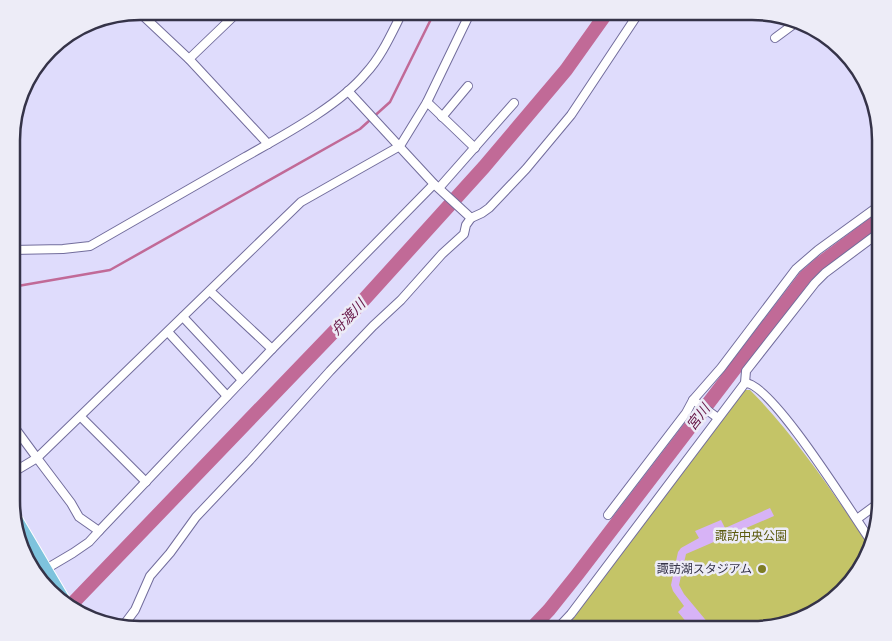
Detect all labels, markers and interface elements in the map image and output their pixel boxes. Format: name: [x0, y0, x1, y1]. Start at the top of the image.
water label: 舟渡川: [327, 294, 370, 338]
water label: 宮川: [682, 399, 715, 434]
park label: 諏訪中央公園: [715, 528, 787, 544]
place label: 諏訪湖スタジアム: [657, 561, 752, 577]
marker: 諏訪湖スタジアム: [756, 563, 768, 575]

